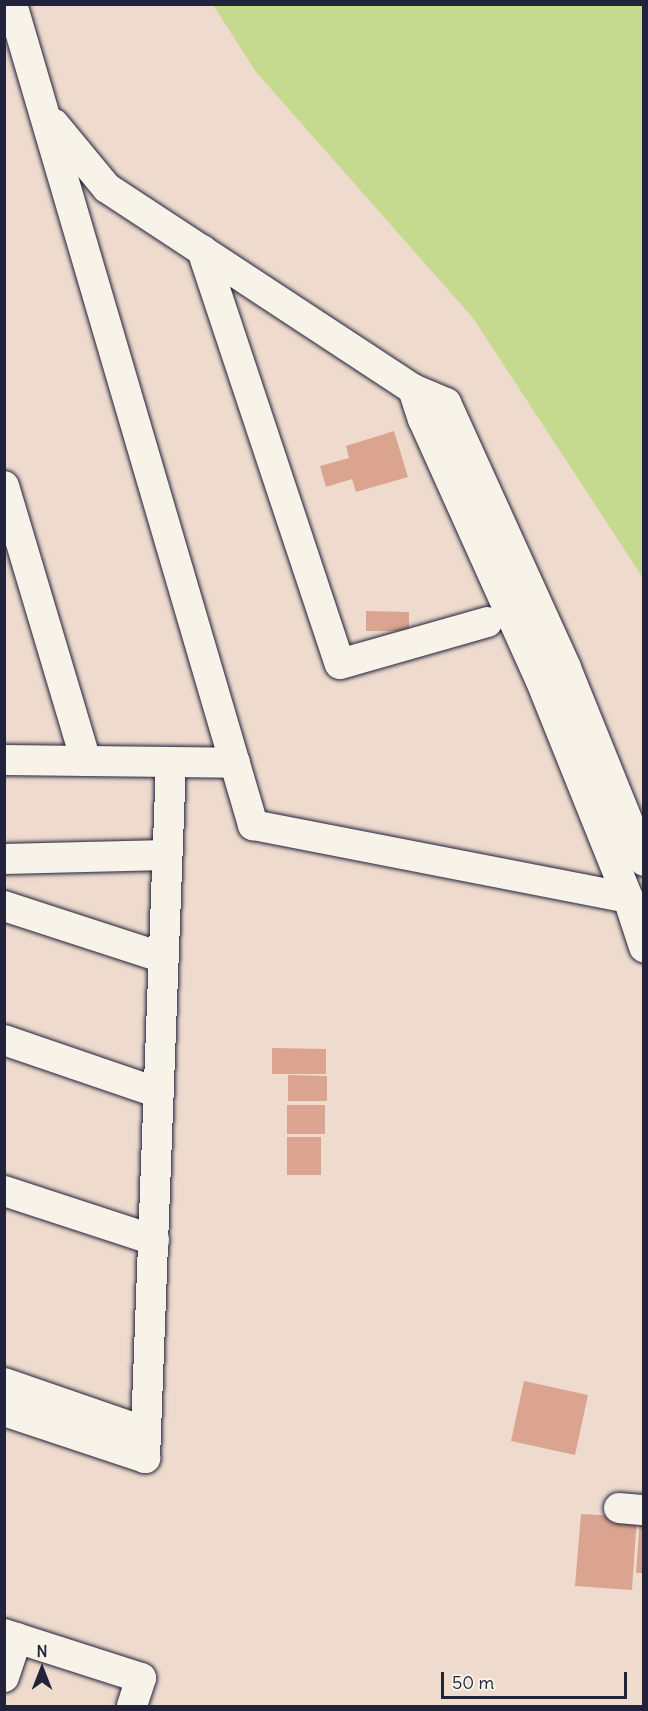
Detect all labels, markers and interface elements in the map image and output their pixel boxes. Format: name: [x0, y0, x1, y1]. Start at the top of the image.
north arrow: [12, 1639, 72, 1699]
text: N: [36, 1641, 48, 1661]
scale bar: [444, 1660, 630, 1698]
text: 50 m: [452, 1671, 494, 1694]

